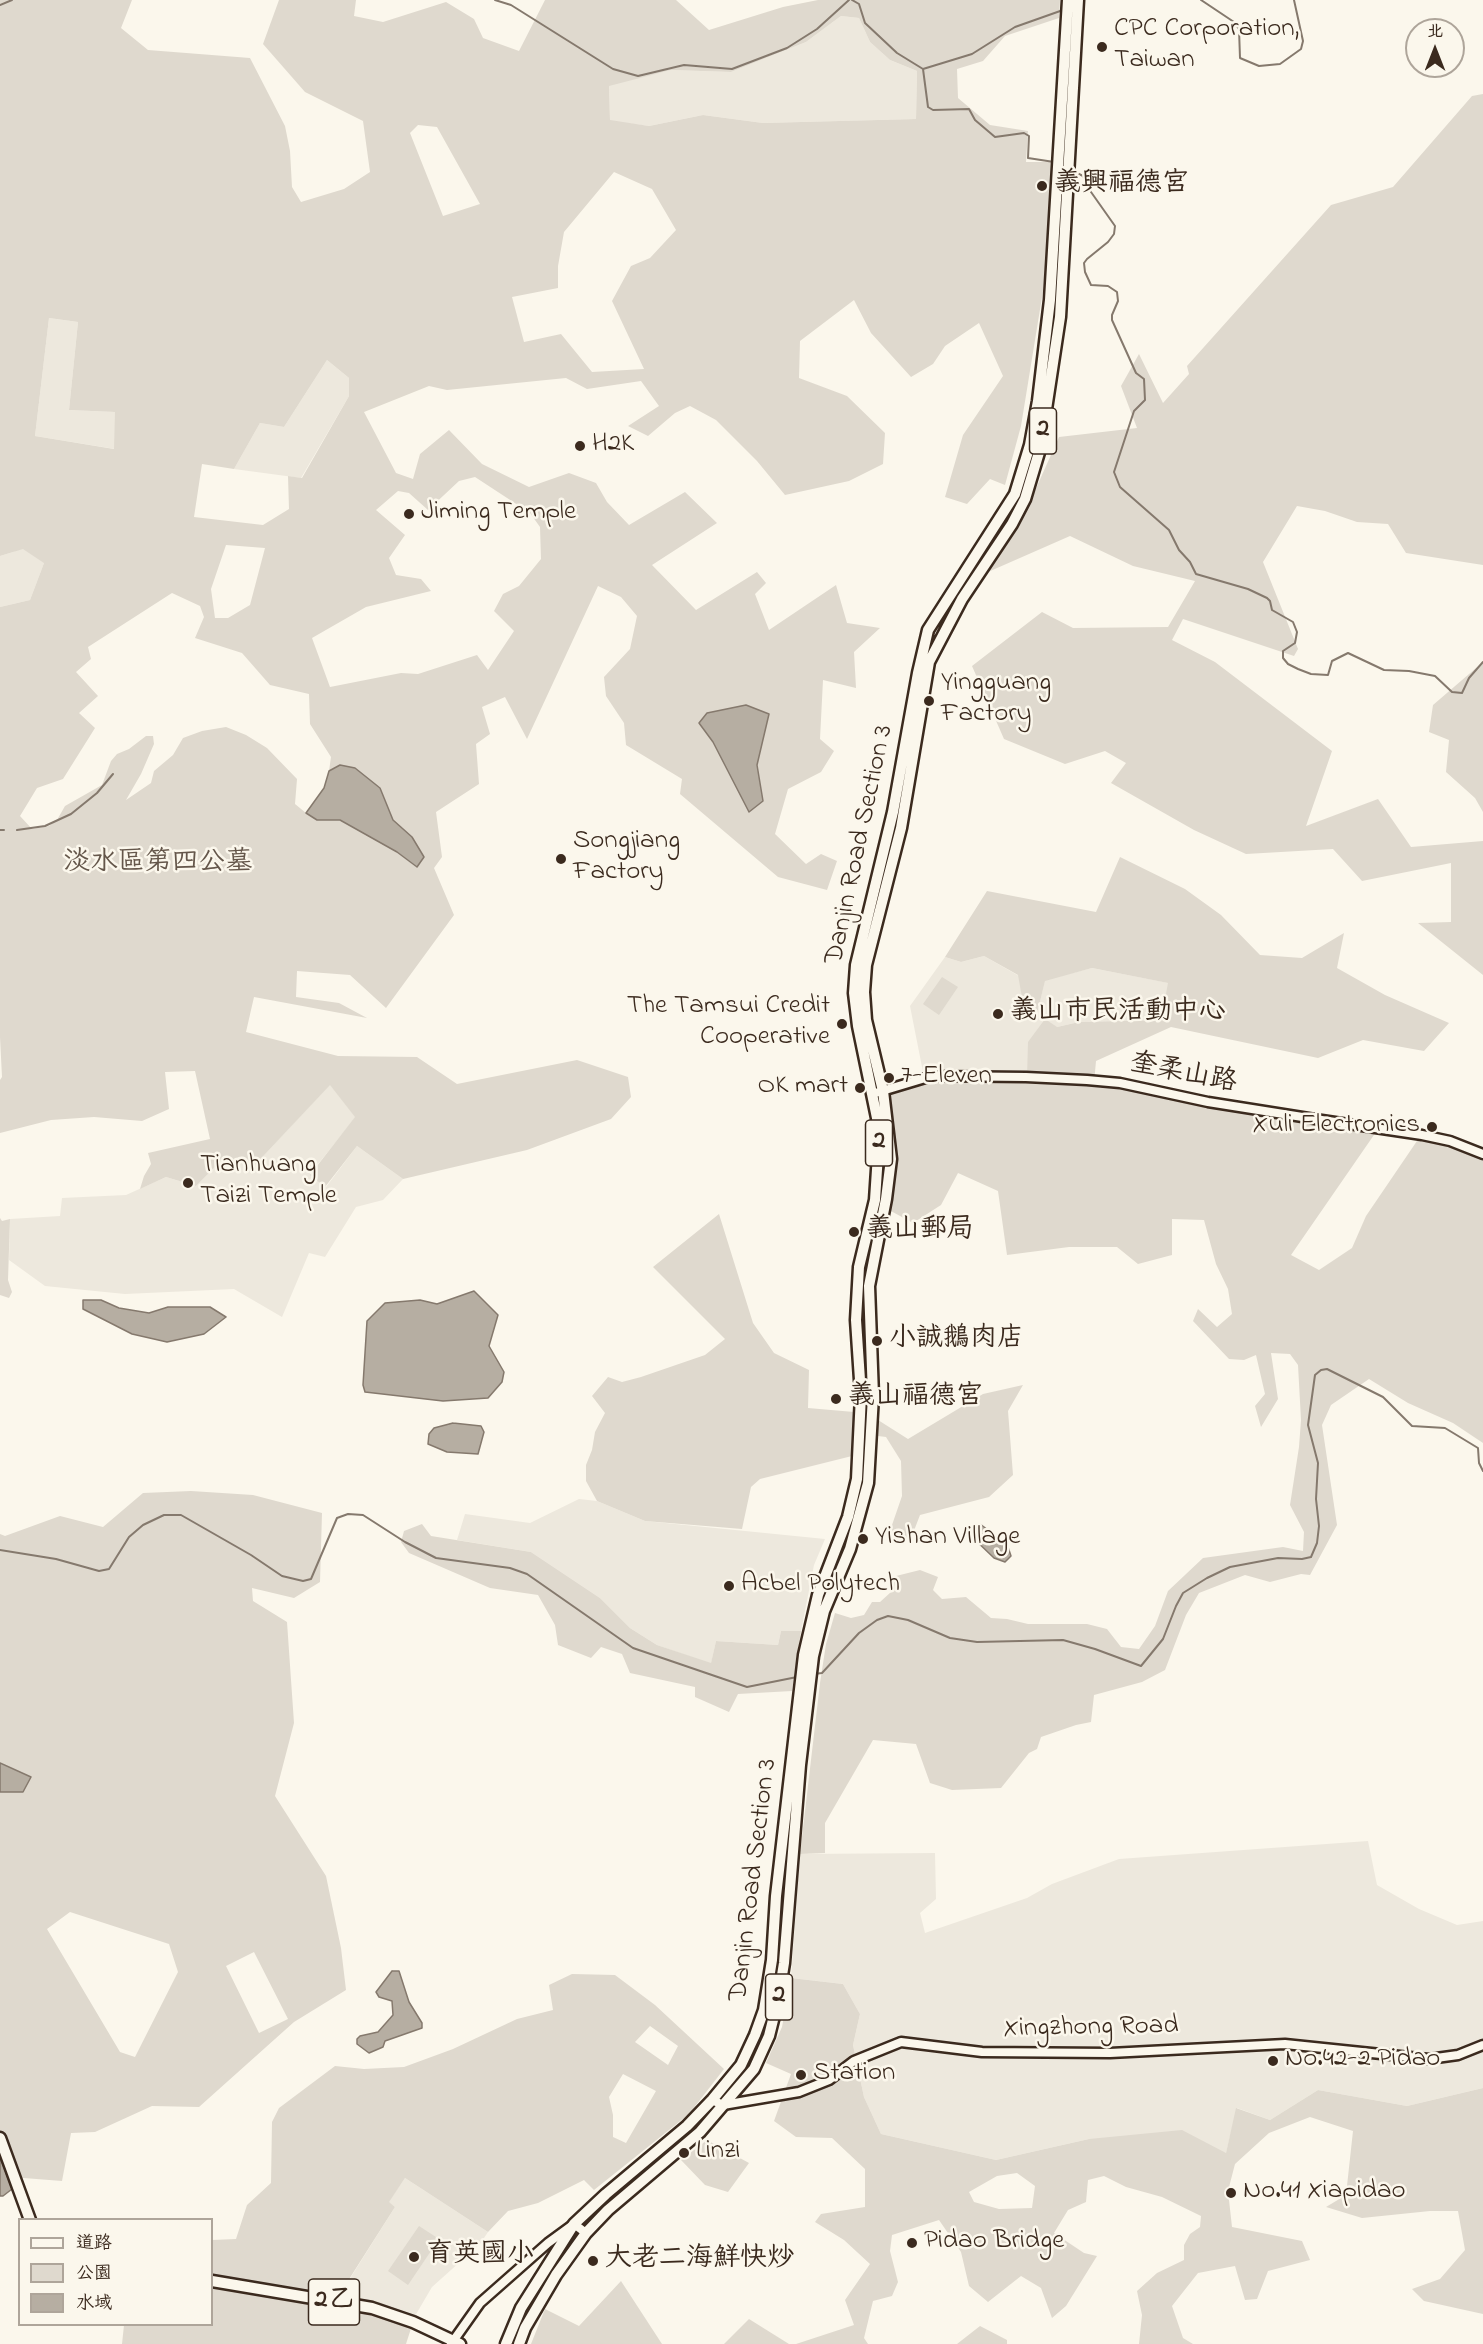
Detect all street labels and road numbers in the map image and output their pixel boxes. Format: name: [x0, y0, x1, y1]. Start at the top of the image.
road number: 2: [1030, 408, 1056, 454]
street label: Danjin Road Section 3: [820, 722, 902, 968]
street label: 奎柔山路: [1127, 1049, 1239, 1101]
road number: 2: [866, 1120, 892, 1166]
street label: Danjin Road Section 3: [724, 1757, 786, 2003]
road number: 2: [766, 1974, 792, 2020]
street label: Xingzhong Road: [1003, 2011, 1179, 2047]
road number: 2乙: [308, 2279, 360, 2325]

